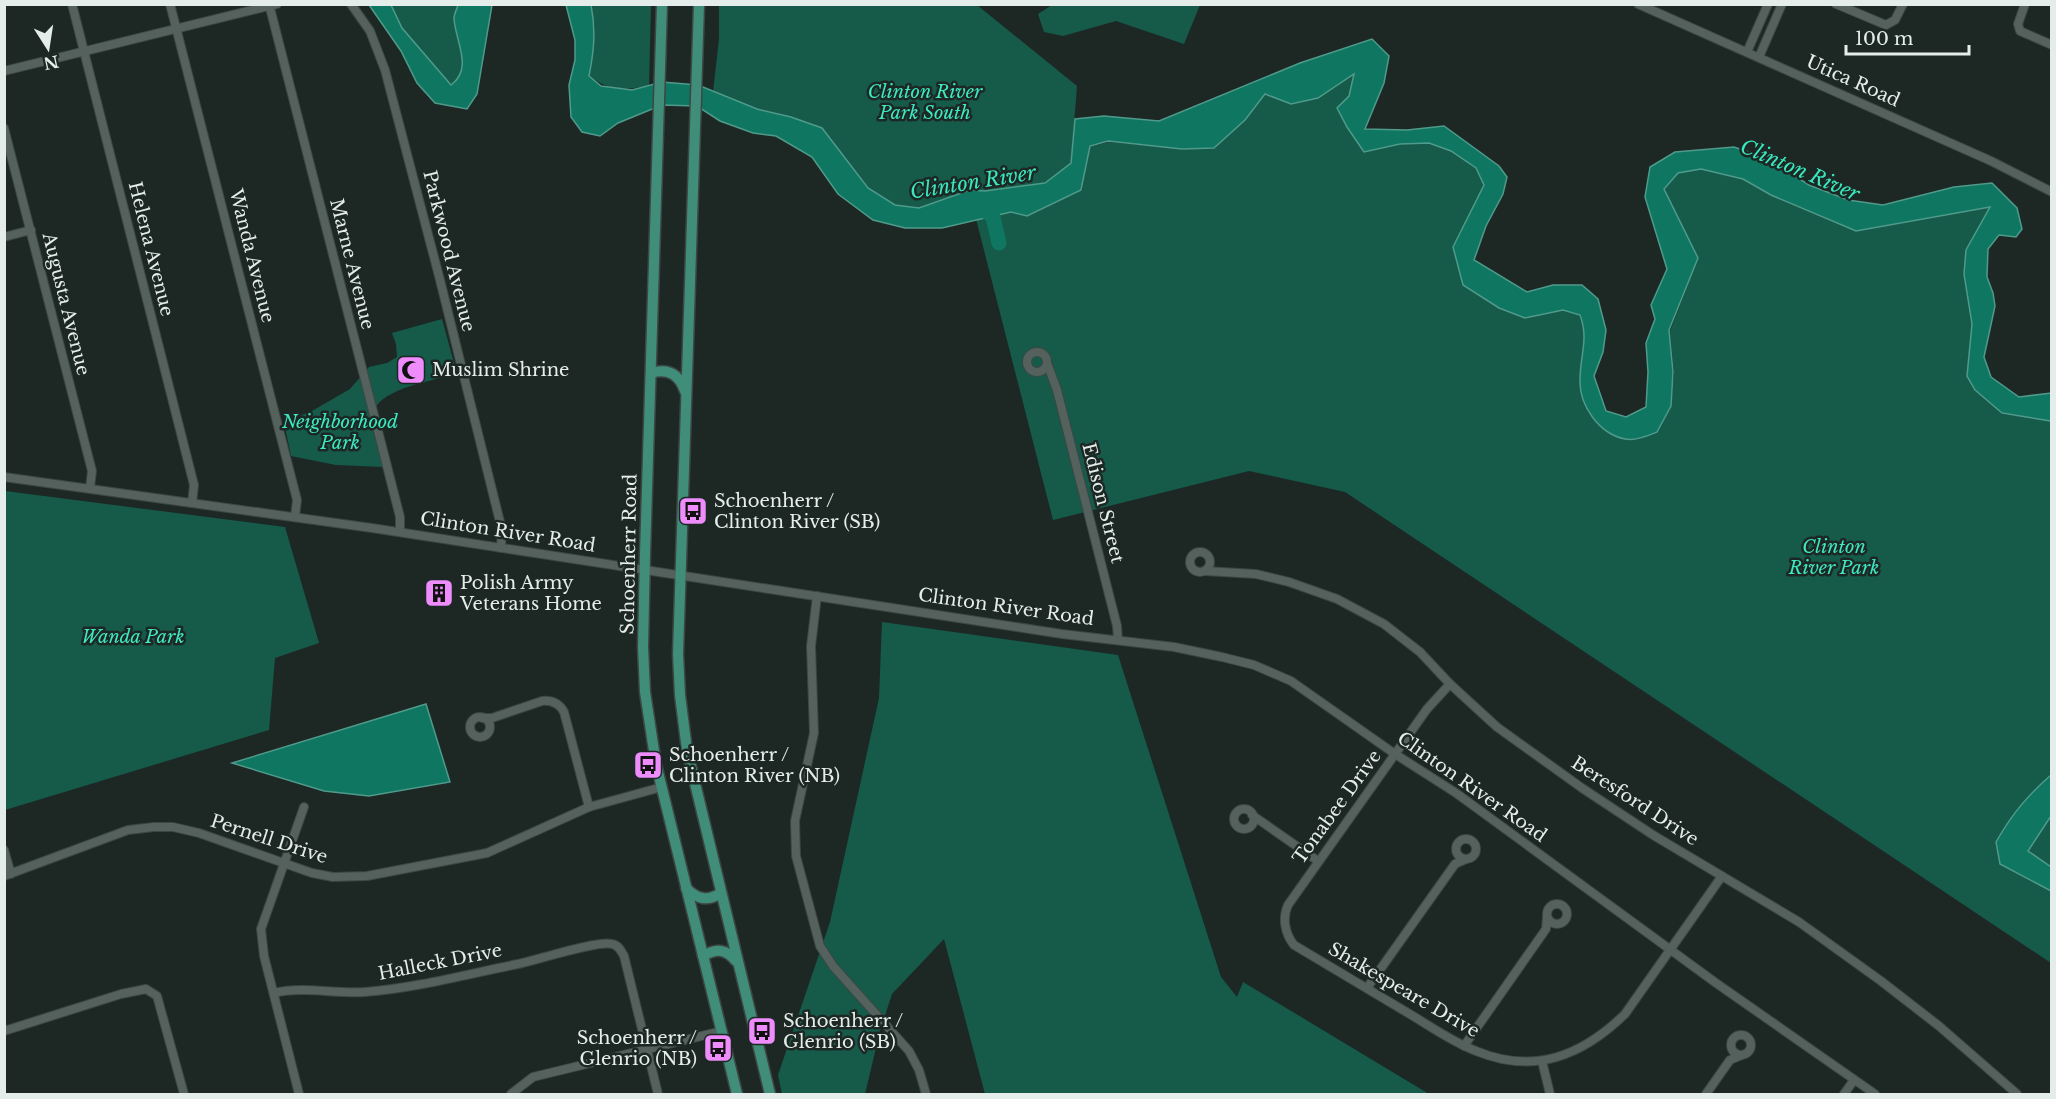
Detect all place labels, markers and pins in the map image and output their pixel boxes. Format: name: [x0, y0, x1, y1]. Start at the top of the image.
mosque icon: Muslim Shrine: [395, 354, 427, 386]
place label: Muslim Shrine: [432, 359, 569, 381]
place label: Schoenherr / Clinton River (SB): [714, 490, 880, 533]
bus stop icon: Schoenherr / Clinton River (SB): [677, 495, 709, 527]
place label: Polish Army Veterans Home: [459, 572, 602, 615]
building icon: Polish Army Veterans Home: [423, 577, 455, 609]
place label: Schoenherr / Clinton River (NB): [669, 744, 840, 787]
bus stop icon: Schoenherr / Clinton River (NB): [632, 749, 664, 781]
place label: Schoenherr / Glenrio (SB): [783, 1010, 903, 1053]
bus stop icon: Schoenherr / Glenrio (SB): [746, 1015, 778, 1047]
place label: Schoenherr / Glenrio (NB): [577, 1027, 697, 1070]
bus stop icon: Schoenherr / Glenrio (NB): [702, 1032, 734, 1064]

